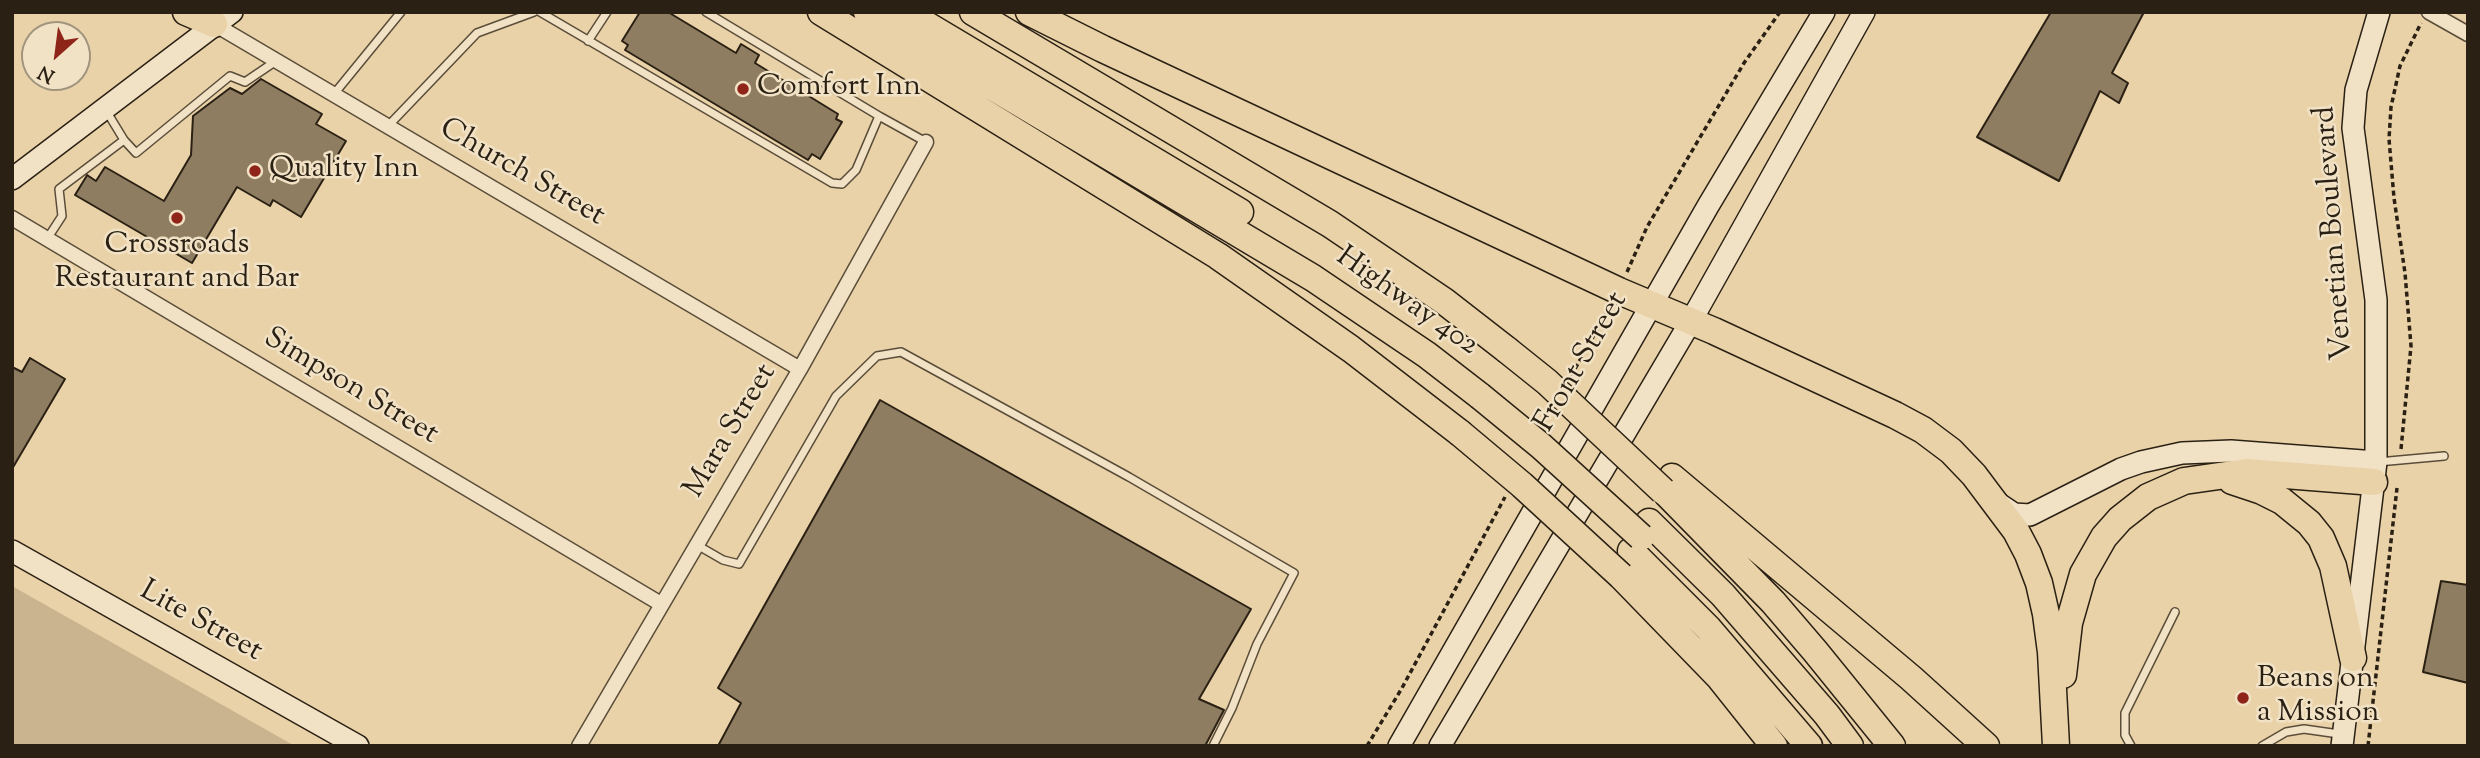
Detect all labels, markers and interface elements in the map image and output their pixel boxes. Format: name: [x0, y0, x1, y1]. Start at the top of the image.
north arrow: [21, 21, 91, 91]
text: N: [34, 58, 60, 89]
place label: Comfort Inn: [757, 71, 921, 107]
marker: Comfort Inn: [735, 81, 751, 97]
street label: Venetian Boulevard: [2309, 105, 2363, 361]
street label: Church Street: [432, 112, 610, 236]
place label: Quality Inn: [269, 153, 419, 189]
marker: Quality Inn: [247, 163, 263, 179]
marker: Crossroads Restaurant and Bar: [169, 210, 185, 226]
place label: Crossroads Restaurant and Bar: [55, 229, 299, 300]
street label: Highway 402: [1328, 241, 1484, 365]
street label: Front Street: [1529, 287, 1637, 439]
street label: Simpson Street: [256, 322, 444, 454]
street label: Mara Street: [678, 358, 786, 506]
street label: Lite Street: [132, 575, 268, 671]
place label: Beans on a Mission: [2257, 663, 2379, 734]
marker: Beans on a Mission: [2235, 690, 2251, 706]

